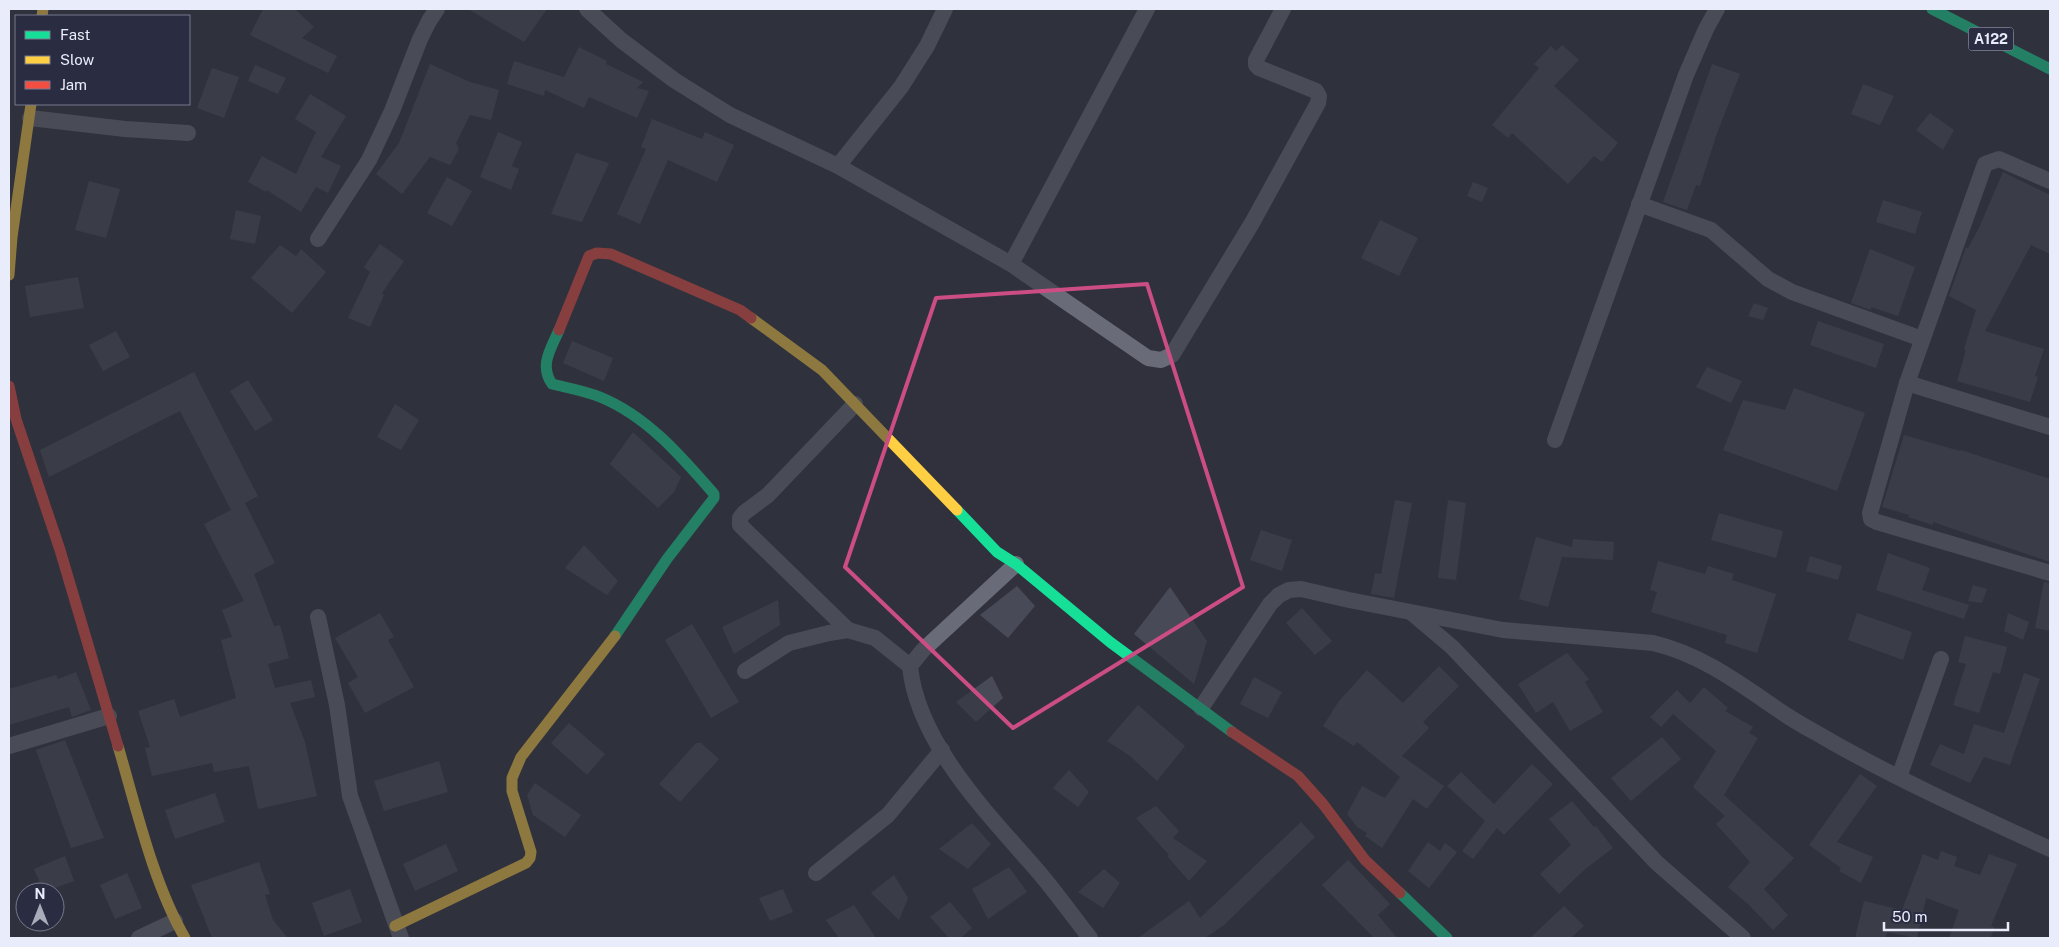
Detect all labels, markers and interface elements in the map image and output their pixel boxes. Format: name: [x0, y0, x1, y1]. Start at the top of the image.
legend: [15, 15, 190, 105]
text: Fast: [60, 26, 90, 43]
road number: A122: [1968, 28, 2014, 50]
text: Slow: [60, 51, 95, 68]
text: Jam: [60, 76, 87, 93]
north arrow: [15, 882, 65, 932]
text: N: [35, 886, 45, 902]
scale bar: [1884, 900, 2008, 932]
text: 50 m: [1892, 908, 1927, 925]

